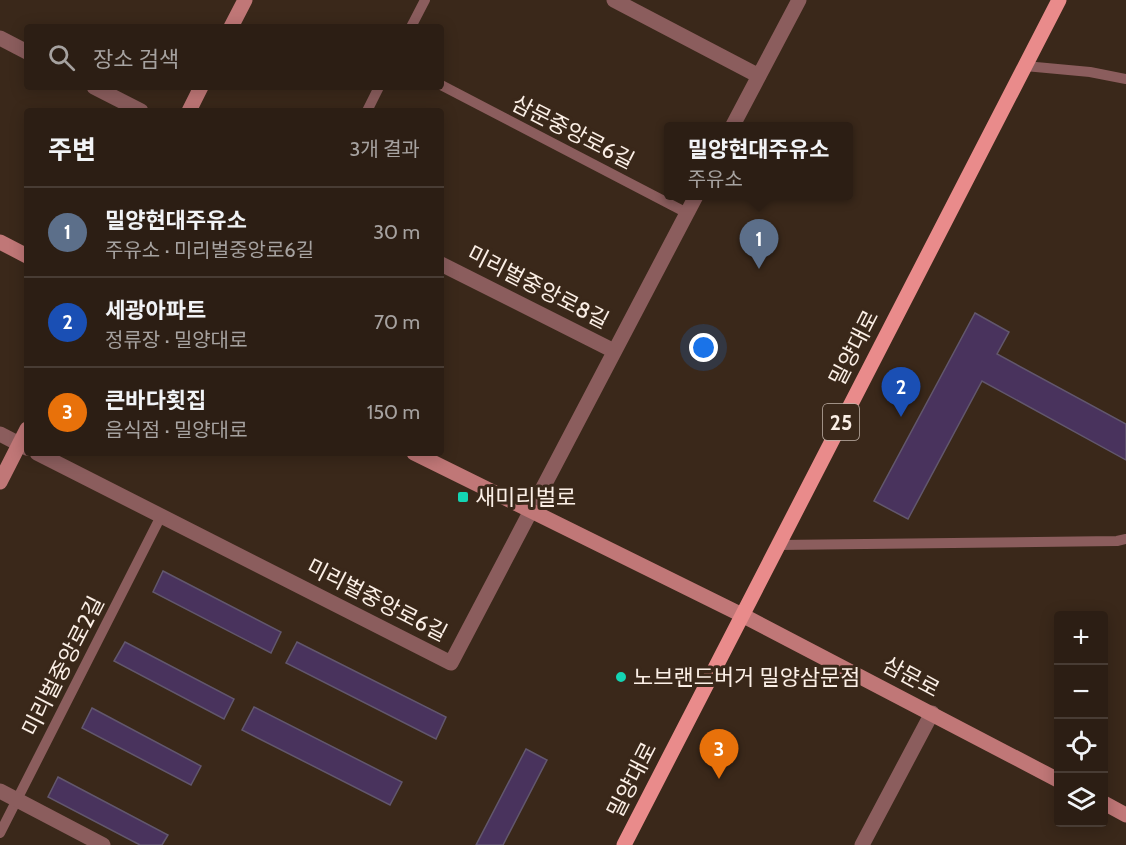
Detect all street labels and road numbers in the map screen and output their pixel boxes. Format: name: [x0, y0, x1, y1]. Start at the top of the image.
street label: 삼문중앙로6길: [507, 90, 639, 174]
street label: 미리벌중앙로8길: [463, 240, 613, 334]
street label: 밀양대로: [824, 306, 884, 390]
road number: 25: [823, 404, 859, 440]
street label: 미리벌중앙로6길: [302, 553, 452, 647]
street label: 미리벌중앙로2길: [16, 592, 110, 740]
street label: 삼문로: [878, 651, 944, 703]
street label: 밀양대로: [602, 738, 662, 822]

